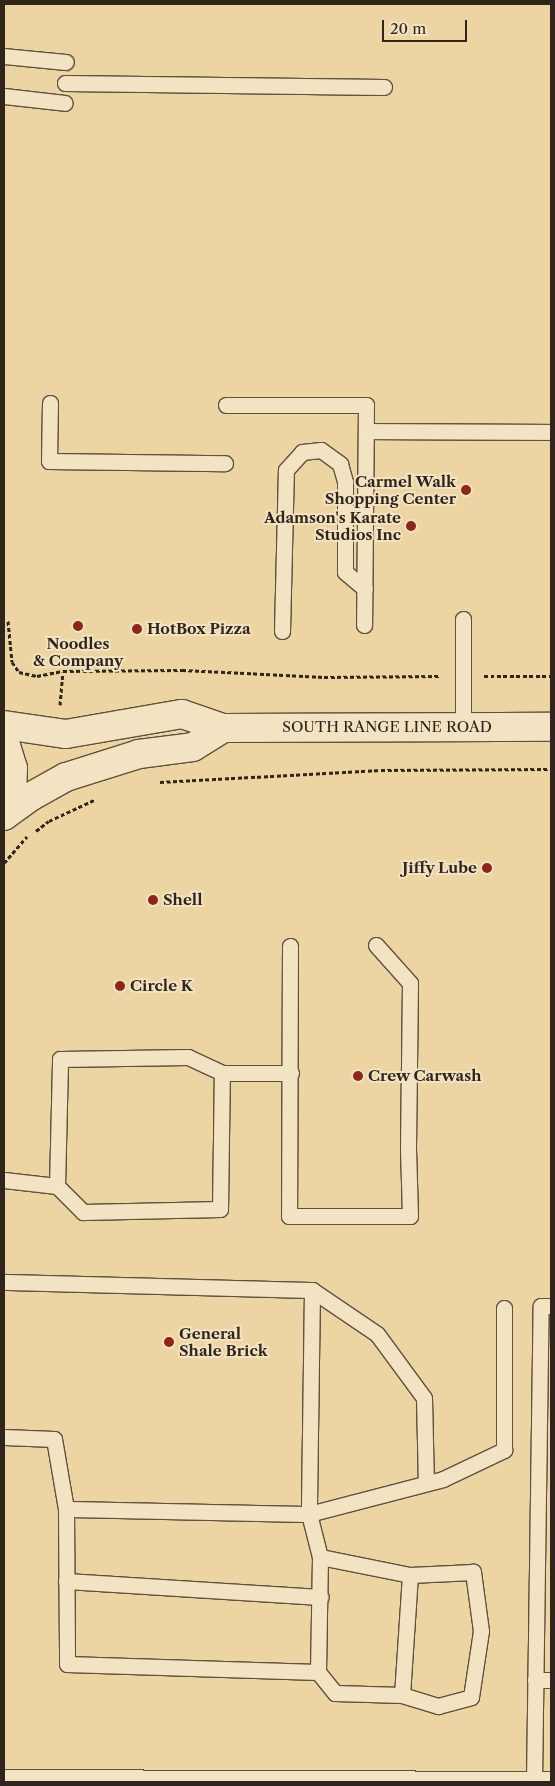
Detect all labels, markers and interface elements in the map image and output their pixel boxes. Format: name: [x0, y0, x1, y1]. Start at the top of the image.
scale bar: [385, 10, 470, 42]
text: 20 m: [390, 19, 426, 38]
place label: Carmel Walk Shopping Center: [325, 472, 456, 507]
marker: Carmel Walk Shopping Center: [460, 484, 472, 496]
place label: Adamson's Karate Studios Inc: [264, 508, 401, 543]
marker: Adamson's Karate Studios Inc: [405, 520, 417, 532]
marker: Noodles & Company: [72, 620, 84, 632]
place label: HotBox Pizza: [147, 620, 251, 638]
marker: HotBox Pizza: [131, 623, 143, 635]
place label: Noodles & Company: [33, 634, 123, 669]
street label: SOUTH RANGE LINE ROAD: [282, 718, 492, 736]
place label: Jiffy Lube: [402, 859, 477, 877]
marker: Jiffy Lube: [481, 862, 493, 874]
place label: Shell: [163, 891, 202, 909]
marker: Shell: [147, 894, 159, 906]
place label: Circle K: [130, 977, 193, 995]
marker: Circle K: [114, 980, 126, 992]
place label: Crew Carwash: [368, 1067, 482, 1085]
marker: Crew Carwash: [352, 1070, 364, 1082]
place label: General Shale Brick: [179, 1324, 268, 1359]
marker: General Shale Brick: [163, 1336, 175, 1348]

